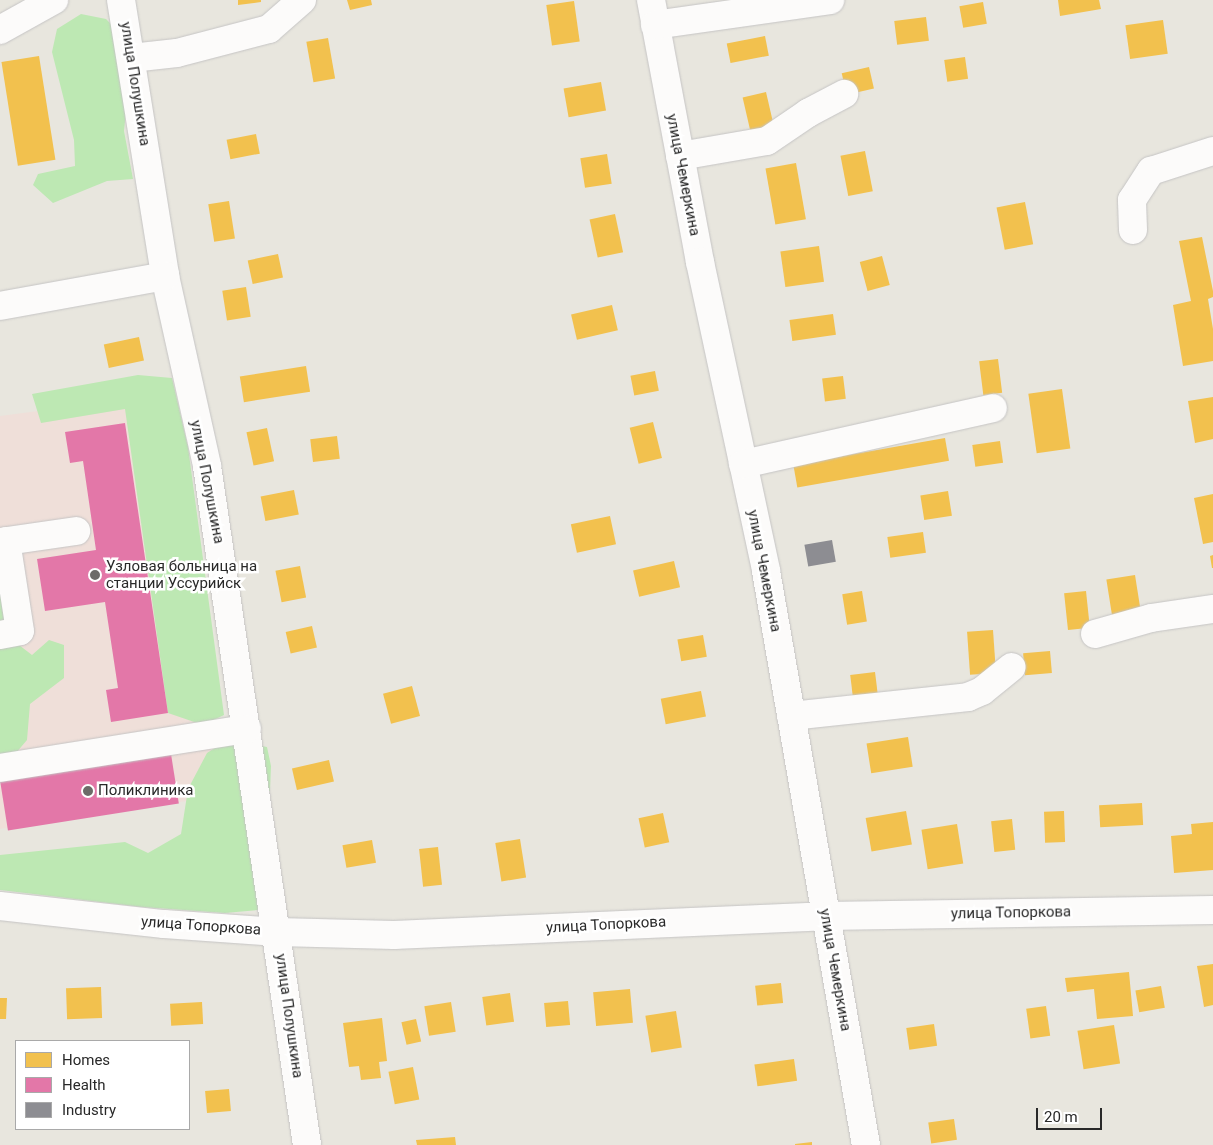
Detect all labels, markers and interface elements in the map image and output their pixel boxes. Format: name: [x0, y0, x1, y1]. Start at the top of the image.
street label: улица Полушкина: [116, 21, 154, 147]
street label: улица Чемеркина: [662, 112, 704, 238]
street label: улица Полушкина: [186, 419, 228, 545]
street label: улица Чемеркина: [743, 508, 785, 634]
place label: Узловая больница на станции Уссурийск: [106, 557, 257, 592]
marker: Узловая больница на станции Уссурийск: [88, 568, 102, 582]
place label: Поликлиника: [98, 782, 193, 800]
marker: Поликлиника: [82, 785, 94, 797]
street label: улица Топоркова: [951, 903, 1071, 923]
street label: улица Чемеркина: [815, 907, 855, 1033]
street label: улица Топоркова: [140, 913, 262, 939]
street label: улица Топоркова: [545, 913, 667, 937]
street label: улица Полушкина: [271, 953, 307, 1079]
legend: [15, 1040, 190, 1130]
text: Homes: [62, 1051, 110, 1069]
text: Health: [62, 1076, 106, 1094]
scale bar: [1038, 1098, 1104, 1130]
text: Industry: [62, 1101, 116, 1119]
text: 20 m: [1044, 1108, 1078, 1126]

